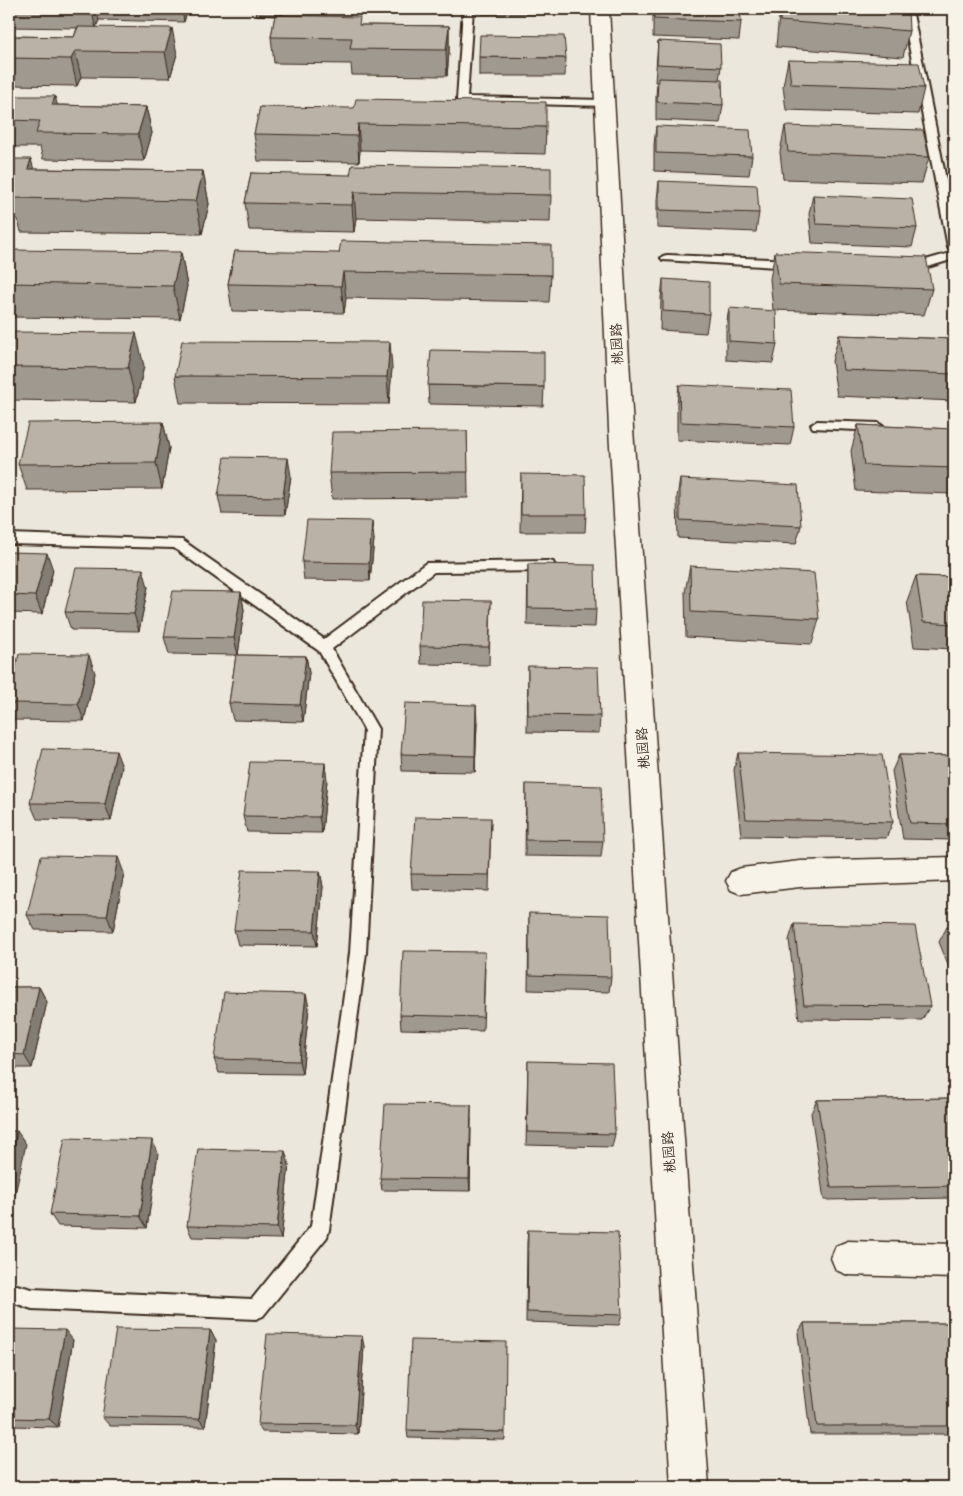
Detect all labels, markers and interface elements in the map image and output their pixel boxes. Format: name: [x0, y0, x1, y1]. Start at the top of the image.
street label: 桃园路: [607, 323, 627, 365]
street label: 桃园路: [633, 726, 653, 770]
street label: 桃园路: [659, 1130, 679, 1174]

